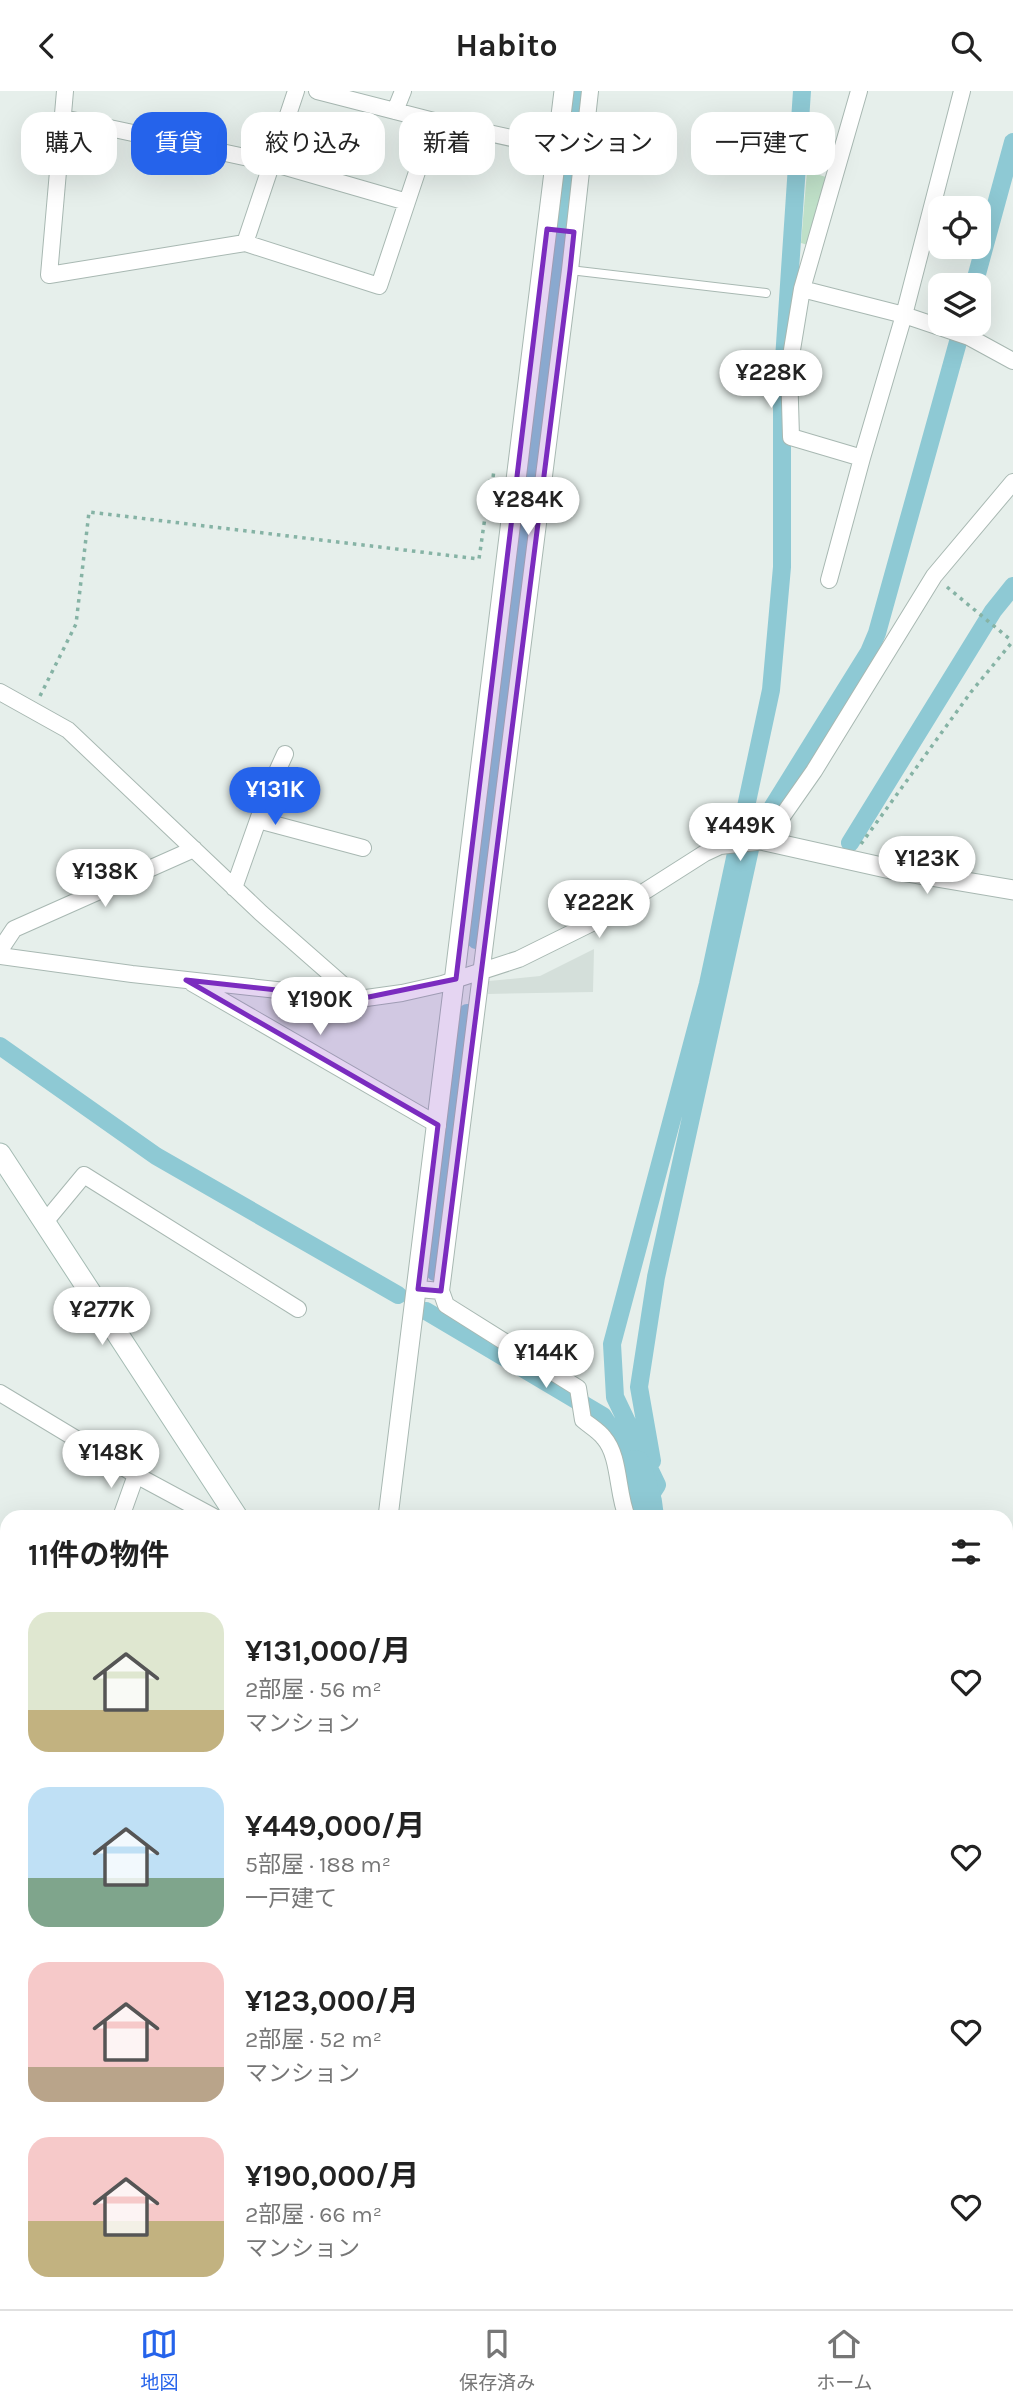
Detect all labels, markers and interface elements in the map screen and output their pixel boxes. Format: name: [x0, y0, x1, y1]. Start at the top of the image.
icon: back: [28, 27, 66, 65]
text: Habito: [455, 27, 558, 64]
icon: search: [947, 27, 985, 65]
chip: 購入: [21, 112, 117, 175]
chip: 賃貸: [131, 112, 227, 175]
chip: 絞り込み: [241, 112, 385, 175]
chip: 新着: [399, 112, 495, 175]
chip: マンション: [509, 112, 677, 175]
chip: 一戸建て: [691, 112, 835, 175]
map controls: [928, 196, 991, 336]
button: locate: [928, 196, 991, 259]
button: layers: [928, 273, 991, 336]
pin: ¥228K: [722, 351, 820, 410]
text: ¥228K: [735, 359, 807, 386]
pin: ¥284K: [479, 477, 577, 537]
text: ¥284K: [492, 486, 564, 513]
pin: ¥131K: [226, 767, 324, 827]
text: ¥131K: [245, 776, 305, 803]
pin: ¥449K: [691, 803, 789, 863]
text: ¥449K: [705, 812, 775, 839]
pin: ¥123K: [878, 837, 976, 896]
text: ¥123K: [895, 845, 959, 872]
pin: ¥138K: [56, 849, 154, 909]
text: ¥138K: [72, 858, 138, 885]
pin: ¥222K: [550, 881, 648, 940]
text: ¥222K: [564, 889, 634, 916]
pin: ¥190K: [271, 977, 369, 1037]
text: ¥190K: [287, 986, 353, 1013]
pin: ¥277K: [53, 1287, 151, 1347]
text: ¥277K: [69, 1296, 135, 1323]
pin: ¥144K: [497, 1331, 595, 1390]
text: ¥144K: [514, 1339, 578, 1366]
pin: ¥148K: [62, 1431, 160, 1490]
text: ¥148K: [78, 1439, 144, 1466]
icon: filters: [947, 1533, 985, 1571]
text: 11件の物件: [28, 1537, 169, 1573]
text: ¥131,000/月: [245, 1633, 411, 1669]
icon: home: [84, 1640, 168, 1724]
icon: heart: [947, 1663, 985, 1701]
text: 2部屋 · 56 m²: [245, 1676, 382, 1703]
text: マンション: [245, 1710, 360, 1737]
text: ¥449,000/月: [245, 1808, 425, 1844]
icon: home: [84, 1815, 168, 1899]
icon: heart: [947, 1838, 985, 1876]
text: 5部屋 · 188 m²: [245, 1851, 391, 1878]
text: 一戸建て: [245, 1885, 337, 1912]
text: ¥123,000/月: [245, 1983, 419, 2019]
icon: home: [84, 1990, 168, 2074]
icon: heart: [947, 2013, 985, 2051]
text: 2部屋 · 52 m²: [245, 2026, 382, 2053]
text: マンション: [245, 2060, 360, 2087]
text: ¥190,000/月: [245, 2158, 419, 2194]
icon: home: [84, 2165, 168, 2249]
icon: heart: [947, 2188, 985, 2226]
text: 2部屋 · 66 m²: [245, 2201, 382, 2228]
text: マンション: [245, 2235, 360, 2262]
tab: 地図: [140, 2325, 178, 2394]
tab: 保存済み: [459, 2325, 535, 2394]
tab: ホーム: [816, 2325, 873, 2394]

